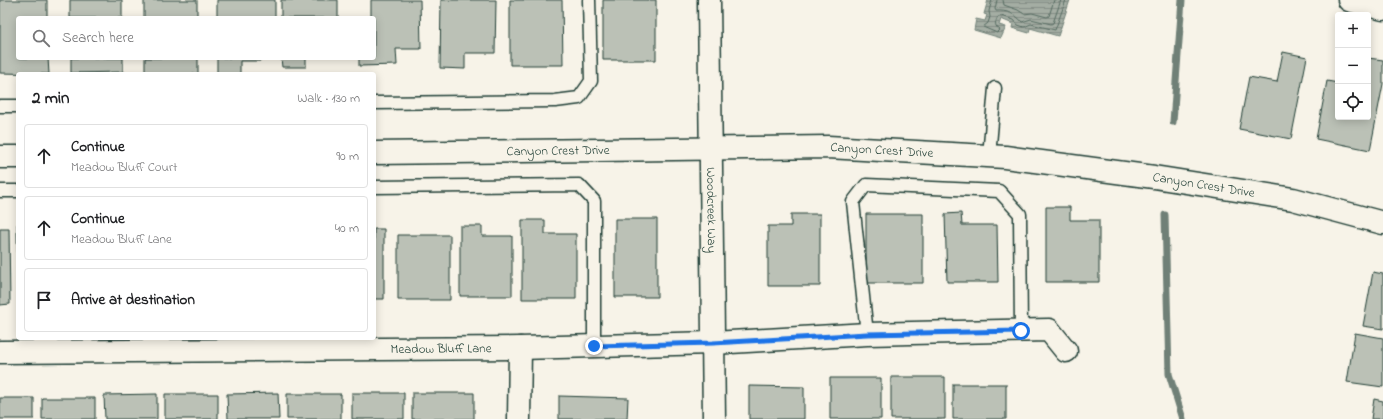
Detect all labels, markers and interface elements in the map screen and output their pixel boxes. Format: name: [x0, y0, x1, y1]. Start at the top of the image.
map controls: [1335, 12, 1371, 120]
button: +: [1335, 12, 1371, 48]
search box: [16, 16, 376, 60]
icon: search: [30, 27, 52, 49]
text: Search here: [62, 27, 134, 49]
button: −: [1335, 48, 1371, 84]
button: locate: [1335, 84, 1371, 120]
text: 2 min: [32, 86, 69, 111]
text: Walk · 130 m: [297, 89, 360, 108]
text: Continue: [71, 136, 125, 158]
street label: Canyon Crest Drive: [830, 138, 934, 162]
street label: Canyon Crest Drive: [506, 140, 610, 161]
icon: ahead: [33, 145, 55, 167]
text: 90 m: [336, 147, 359, 166]
text: Meadow Bluff Court: [71, 158, 177, 177]
street label: Woodcreek Way: [701, 167, 722, 253]
street label: Canyon Crest Drive: [1151, 167, 1256, 202]
text: Continue: [71, 208, 125, 230]
icon: ahead: [33, 217, 55, 239]
text: 40 m: [335, 219, 359, 238]
text: Meadow Bluff Lane: [71, 230, 172, 249]
icon: arrive: [33, 289, 55, 311]
text: Arrive at destination: [71, 289, 195, 311]
route start: [1012, 322, 1030, 340]
route end: [585, 337, 603, 355]
street label: Meadow Bluff Lane: [390, 339, 492, 358]

